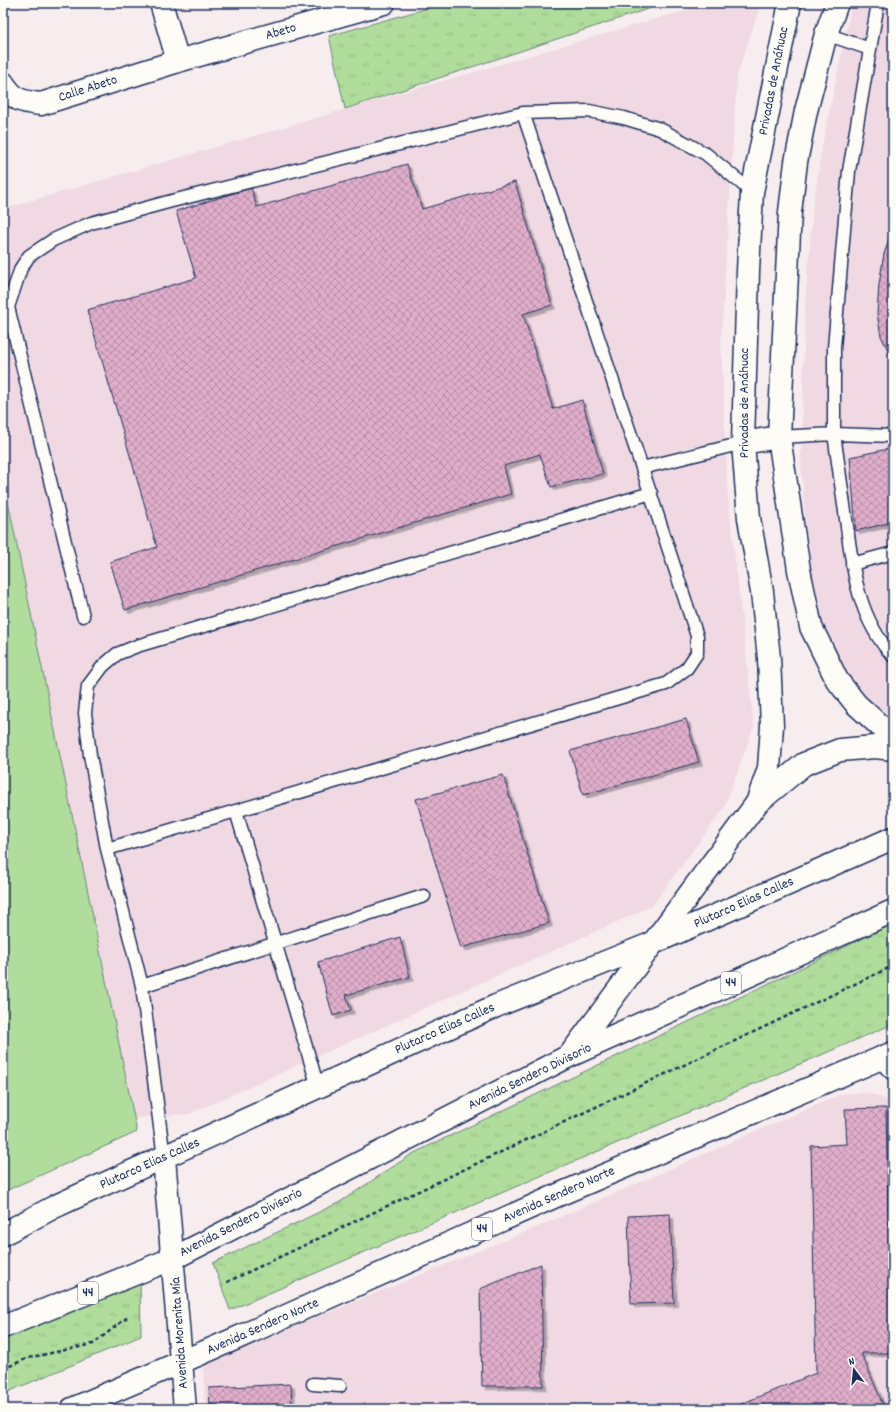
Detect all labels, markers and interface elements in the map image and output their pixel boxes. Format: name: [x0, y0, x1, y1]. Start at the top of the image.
street label: Abeto: [263, 18, 299, 46]
street label: Privadas de Anáhuac: [754, 25, 794, 137]
street label: Calle Abeto: [56, 70, 120, 108]
street label: Privadas de Anáhuac: [735, 347, 755, 458]
street label: Plutarco Elias Calles: [691, 872, 797, 934]
road number: 44: [721, 972, 741, 994]
street label: Plutarco Elias Calles: [392, 998, 498, 1060]
street label: Avenida Sendero Divisorio: [465, 1038, 595, 1116]
street label: Plutarco Elias Calles: [97, 1133, 203, 1195]
street label: Avenida Sendero Norte: [500, 1161, 618, 1229]
street label: Avenida Sendero Divisorio: [176, 1183, 306, 1263]
road number: 44: [472, 1218, 492, 1240]
street label: Avenida Morenita Mía: [166, 1276, 194, 1390]
road number: 44: [78, 1282, 98, 1304]
street label: Avenida Sendero Norte: [204, 1293, 322, 1361]
north arrow: [834, 1350, 874, 1390]
text: N: [847, 1354, 857, 1371]

